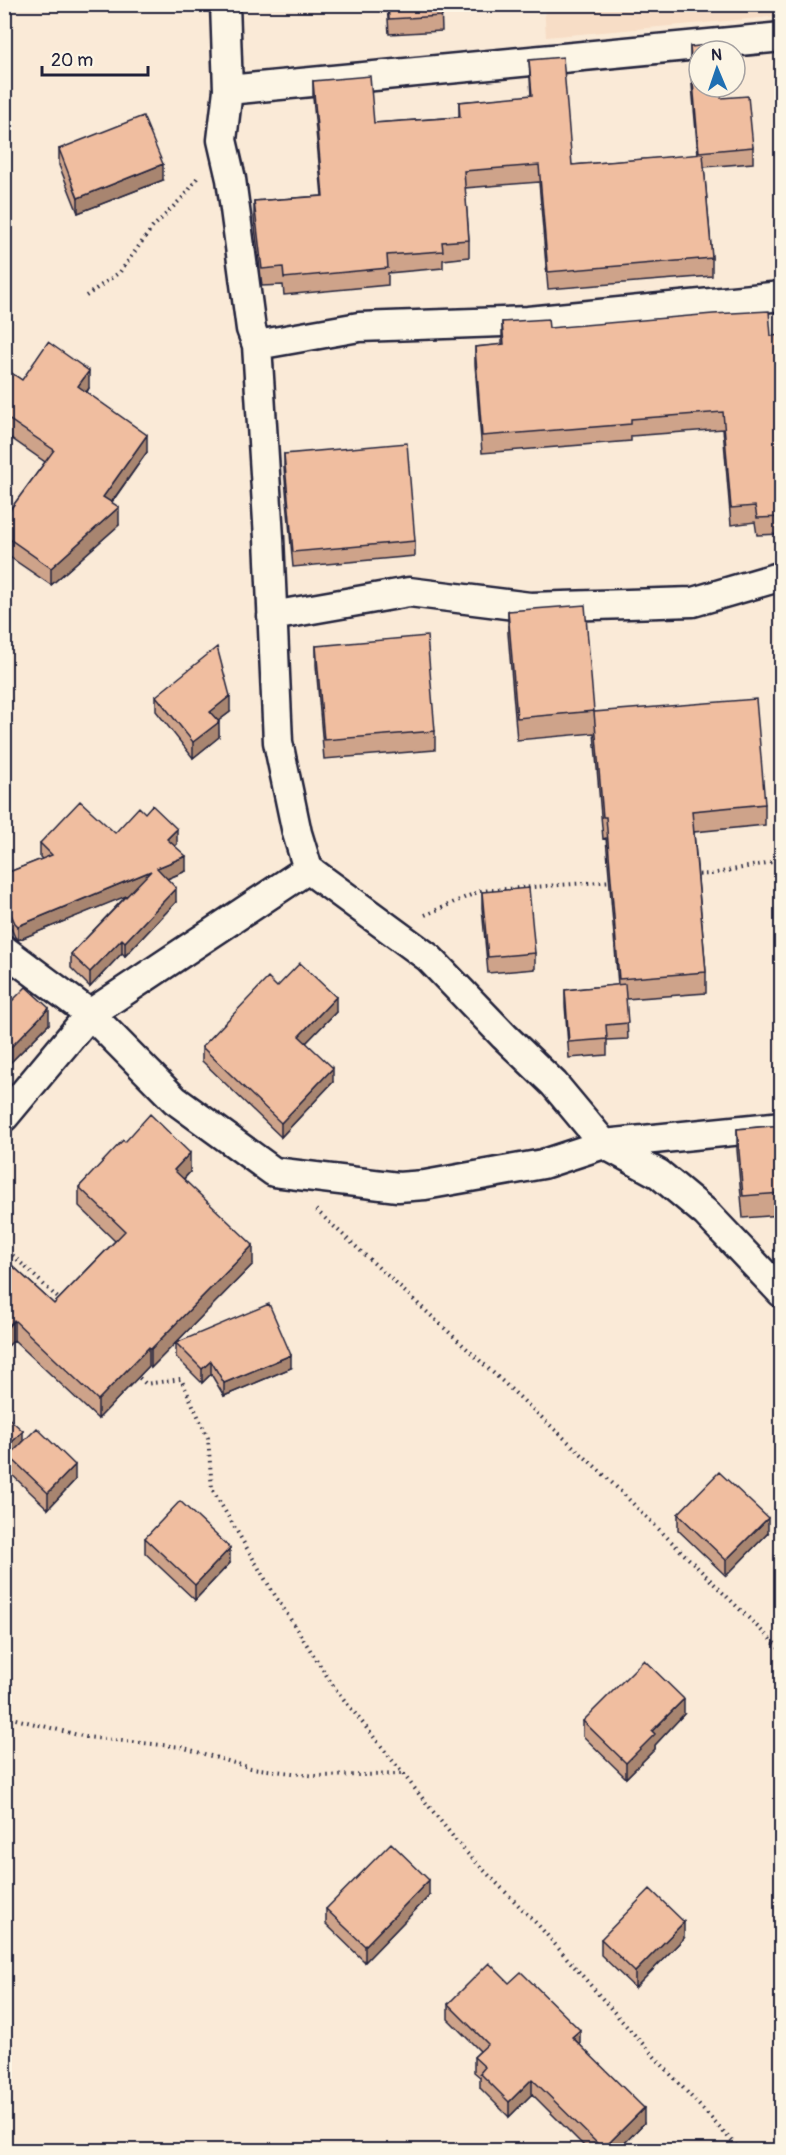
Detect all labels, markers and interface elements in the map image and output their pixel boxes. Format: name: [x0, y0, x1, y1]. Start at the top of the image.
scale bar: [42, 39, 148, 77]
north arrow: [687, 39, 747, 99]
text: N: [711, 45, 722, 65]
text: 20 m: [51, 49, 93, 72]

